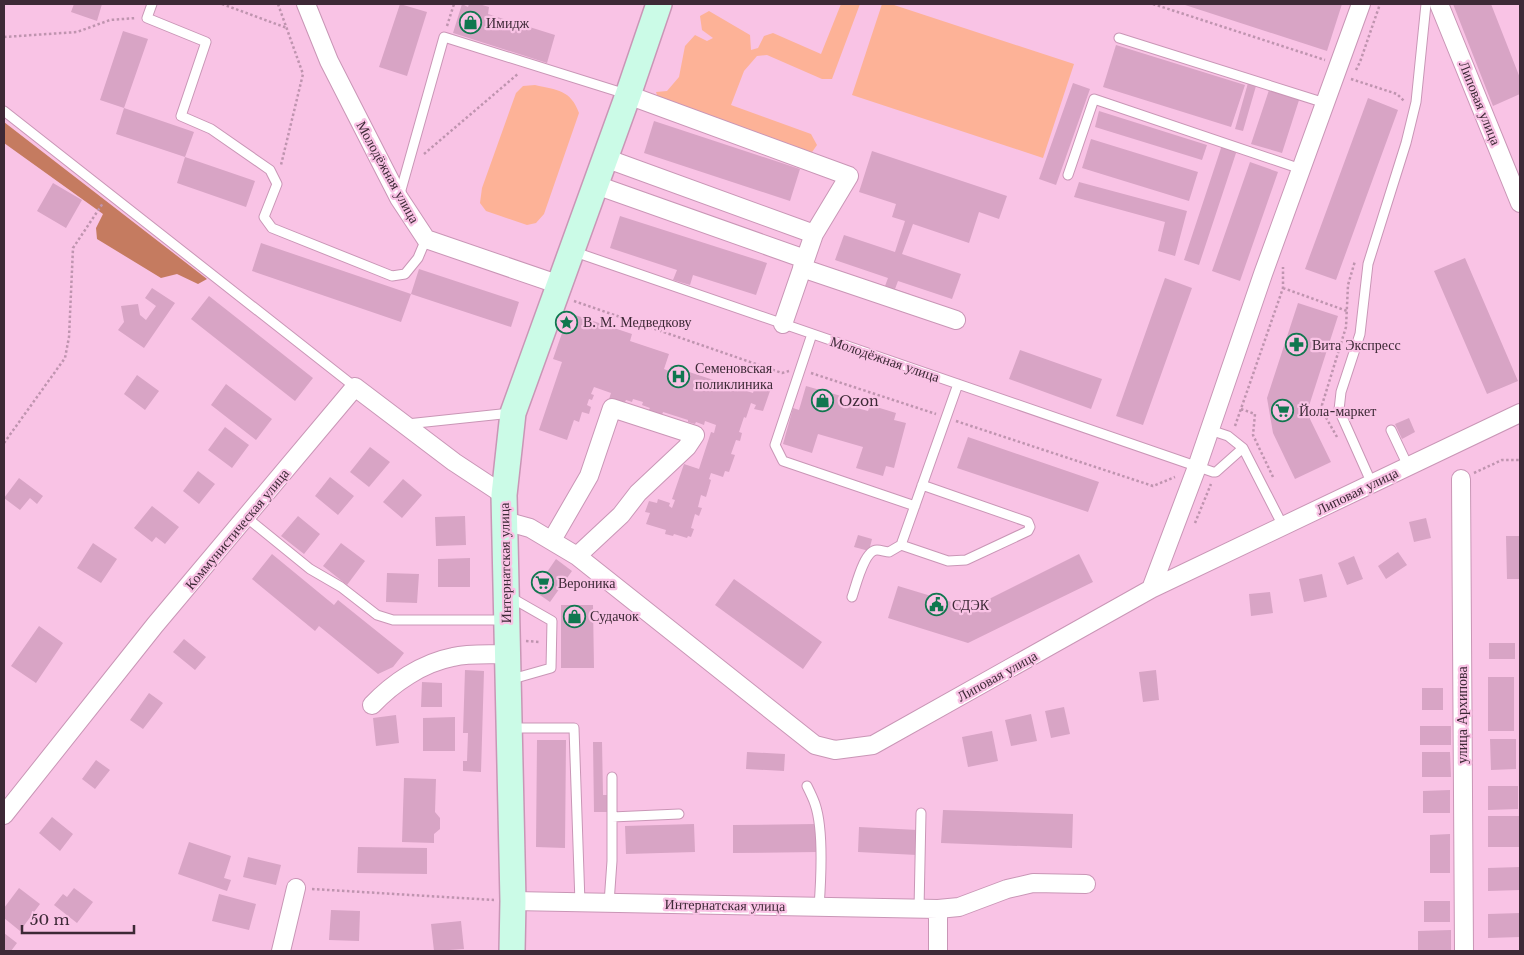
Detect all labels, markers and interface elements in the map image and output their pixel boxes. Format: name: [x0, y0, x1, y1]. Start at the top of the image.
shop icon: Имидж: [458, 11, 482, 35]
place label: Имидж: [486, 14, 530, 32]
street label: Липовая улица: [1455, 58, 1505, 148]
street label: Молодёжная улица: [352, 118, 424, 227]
place icon: В. М. Медведкову: [555, 310, 579, 334]
place label: В. М. Медведкову: [583, 313, 692, 331]
street label: Молодёжная улица: [828, 332, 943, 386]
pharmacy icon: Вита Экспресс: [1284, 333, 1308, 357]
place label: Вита Экспресс: [1312, 336, 1401, 354]
place label: Семеновская поликлиника: [695, 359, 774, 393]
hospital icon: Семеновская поликлиника: [667, 364, 691, 388]
shop icon: Ozon: [811, 389, 835, 413]
place label: Ozon: [839, 392, 879, 410]
supermarket icon: Йола-маркет: [1271, 399, 1295, 423]
place label: Йола-маркет: [1299, 402, 1376, 420]
street label: Липовая улица: [1313, 463, 1402, 519]
street label: Коммунистическая улица: [181, 464, 293, 593]
street label: Интернатская улица: [495, 502, 515, 623]
supermarket icon: Вероника: [530, 571, 554, 595]
place label: Вероника: [558, 574, 616, 592]
public building icon: СДЭК: [924, 593, 948, 617]
place label: СДЭК: [952, 596, 990, 614]
shop icon: Судачок: [562, 604, 586, 628]
place label: Судачок: [590, 607, 639, 625]
street label: Липовая улица: [954, 646, 1041, 705]
street label: улица Архипова: [1453, 666, 1471, 764]
street label: Интернатская улица: [665, 895, 786, 915]
scale bar: [22, 902, 135, 934]
text: 50 m: [30, 910, 70, 929]

